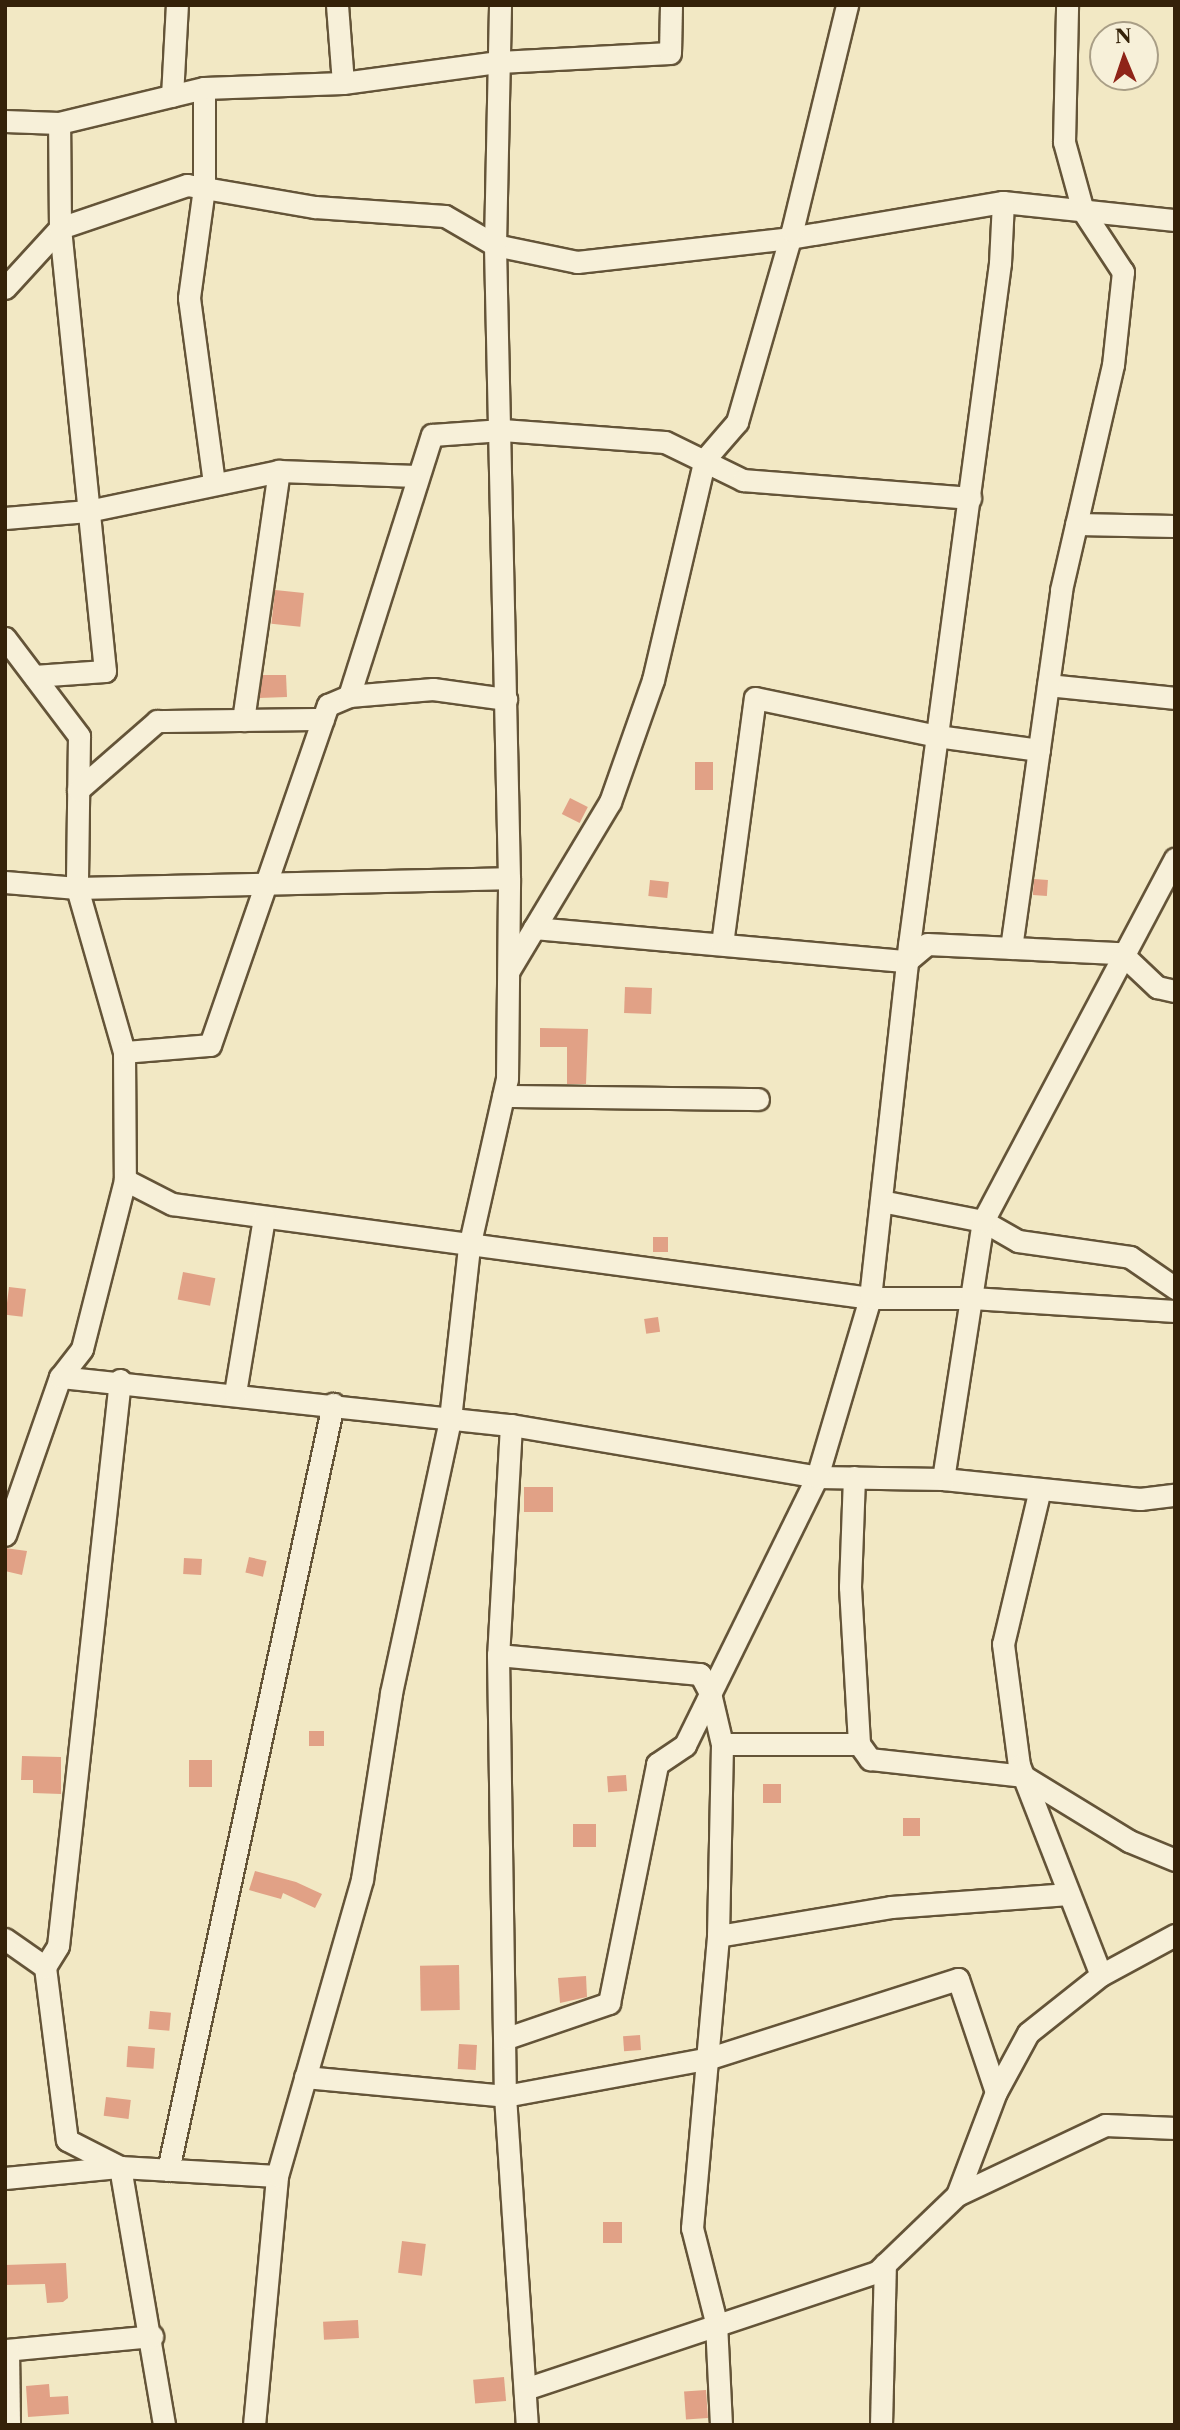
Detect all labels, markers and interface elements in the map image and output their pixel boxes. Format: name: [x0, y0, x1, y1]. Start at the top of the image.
north arrow: [1089, 21, 1159, 91]
text: N: [1115, 25, 1132, 48]

